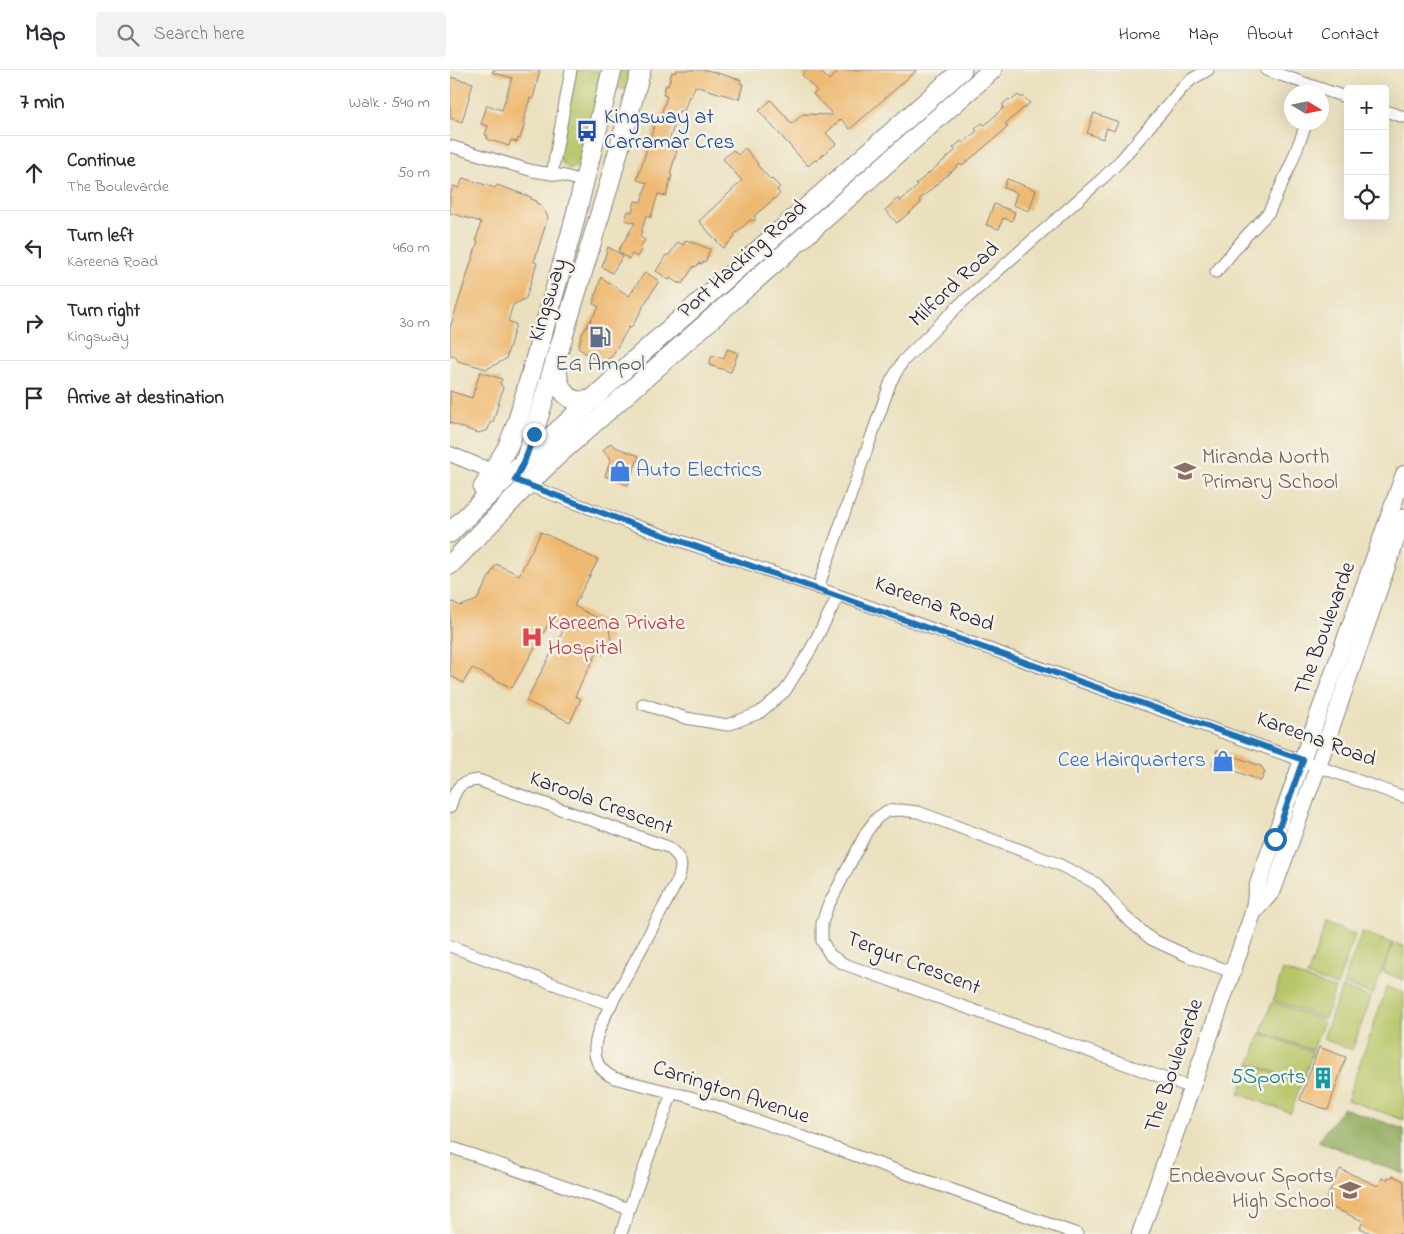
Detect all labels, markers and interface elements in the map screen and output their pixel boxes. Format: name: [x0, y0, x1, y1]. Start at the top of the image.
search box: [96, 12, 446, 57]
text: Map: [25, 17, 66, 52]
icon: search: [114, 21, 142, 49]
text: Search here: [154, 21, 245, 48]
text: Home: [1119, 22, 1160, 48]
text: Map: [1188, 22, 1219, 48]
text: About: [1247, 22, 1293, 48]
text: Contact: [1321, 22, 1379, 48]
north arrow: [1284, 85, 1329, 130]
map controls: [1344, 85, 1389, 220]
button: +: [1344, 85, 1389, 130]
text: 7 min: [20, 88, 64, 118]
text: Walk · 540 m: [349, 91, 430, 115]
place label: Kingsway at Carramar Cres: [604, 102, 735, 159]
bus stop icon: Kingsway at Carramar Cres: [574, 118, 600, 144]
button: −: [1344, 130, 1389, 175]
text: Continue: [67, 148, 135, 175]
icon: ahead: [20, 159, 48, 187]
text: 50 m: [398, 161, 430, 185]
text: The Boulevarde: [67, 175, 169, 199]
button: locate: [1344, 175, 1389, 220]
street label: Port Hacking Road: [671, 193, 816, 328]
text: Turn left: [67, 223, 134, 250]
icon: left: [20, 234, 48, 262]
street label: Milford Road: [902, 234, 1008, 336]
text: 460 m: [393, 236, 430, 260]
text: Kareena Road: [67, 250, 158, 274]
street label: Kingsway: [521, 255, 578, 346]
text: Turn right: [67, 298, 140, 325]
icon: right: [20, 309, 48, 337]
text: 30 m: [400, 311, 430, 335]
fuel station icon: EG Ampol: [587, 324, 613, 350]
text: Kingsway: [67, 325, 129, 349]
place label: EG Ampol: [555, 349, 645, 381]
icon: arrive: [20, 384, 48, 412]
text: Arrive at destination: [67, 385, 224, 412]
route end: [523, 423, 546, 446]
place label: Miranda North Primary School: [1202, 442, 1338, 500]
place label: Auto Electrics: [636, 455, 762, 487]
shop icon: Auto Electrics: [607, 458, 633, 484]
school or university icon: Miranda North Primary School: [1172, 458, 1198, 484]
street label: The Boulevarde: [1287, 558, 1365, 700]
street label: Kareena Road: [870, 569, 998, 641]
place label: Kareena Private Hospital: [548, 608, 685, 665]
hospital icon: Kareena Private Hospital: [519, 624, 545, 650]
street label: Kareena Road: [1252, 704, 1380, 776]
place label: Cee Hairquarters: [1058, 745, 1206, 777]
shop icon: Cee Hairquarters: [1210, 748, 1236, 774]
street label: Karoola Crescent: [525, 763, 678, 845]
route start: [1264, 828, 1287, 851]
street label: Tergur Crescent: [841, 924, 986, 1006]
street label: The Boulevarde: [1137, 994, 1213, 1137]
street label: Carrington Avenue: [648, 1053, 814, 1134]
place label: 5Sports: [1230, 1062, 1306, 1094]
building icon: 5Sports: [1310, 1065, 1336, 1091]
place label: Endeavour Sports High School: [1168, 1161, 1334, 1219]
school or university icon: Endeavour Sports High School: [1337, 1177, 1363, 1203]

